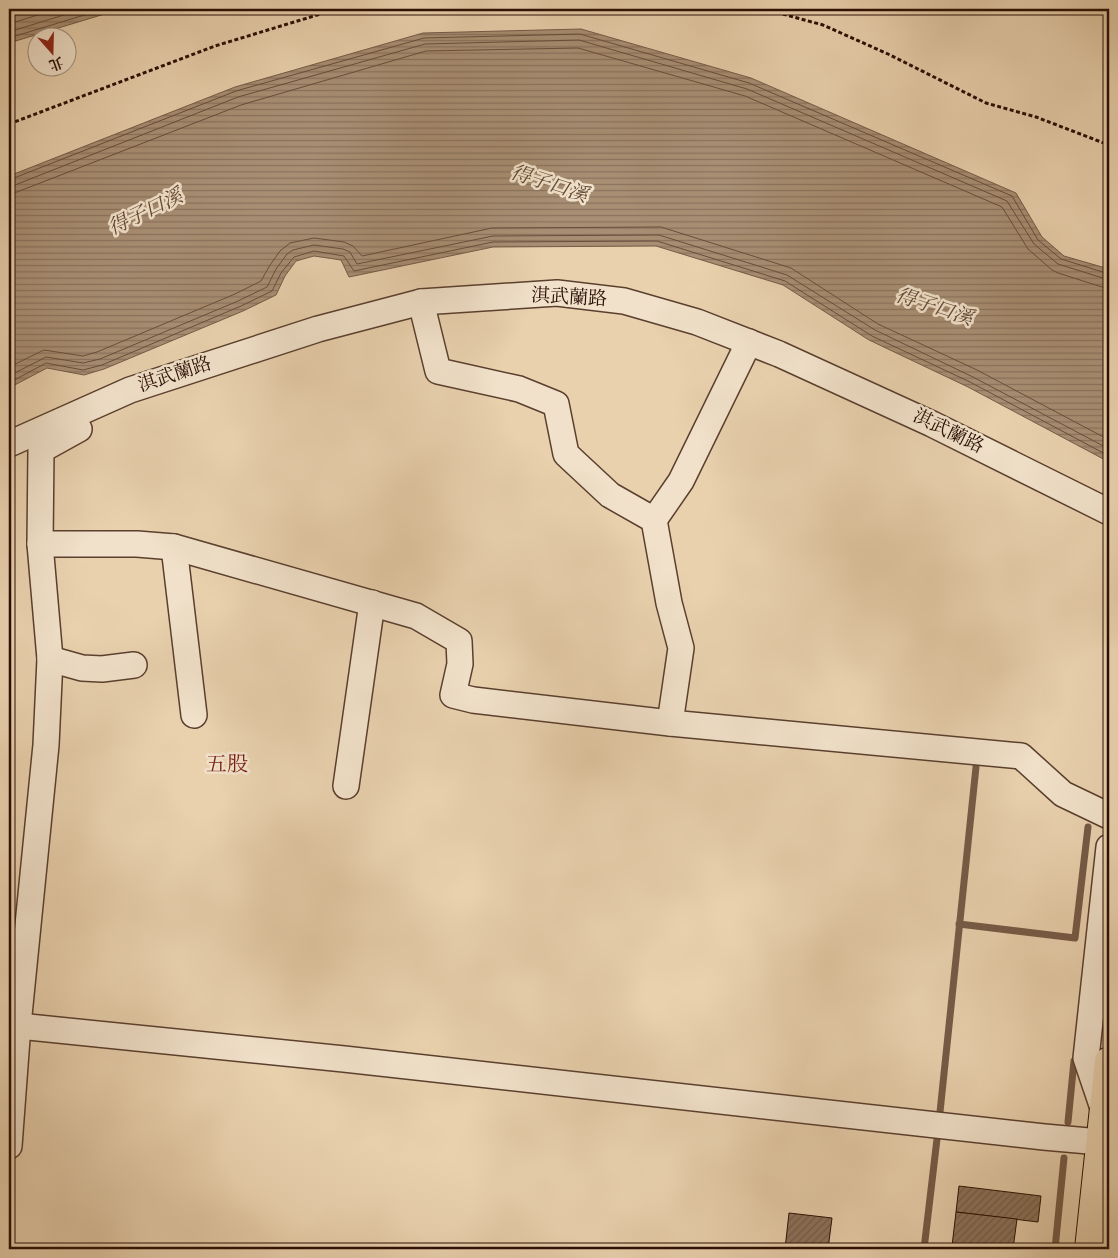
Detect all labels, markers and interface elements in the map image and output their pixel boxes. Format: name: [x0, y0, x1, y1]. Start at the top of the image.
north arrow: [28, 28, 78, 78]
text: 北: [46, 51, 66, 74]
water label: 得子口溪: [507, 159, 593, 211]
water label: 得子口溪: [104, 182, 190, 243]
water label: 得子口溪: [892, 282, 978, 334]
street label: 淇武蘭路: [530, 283, 608, 313]
street label: 淇武蘭路: [135, 351, 215, 399]
street label: 淇武蘭路: [908, 404, 988, 460]
district label: 五股: [206, 751, 248, 780]

